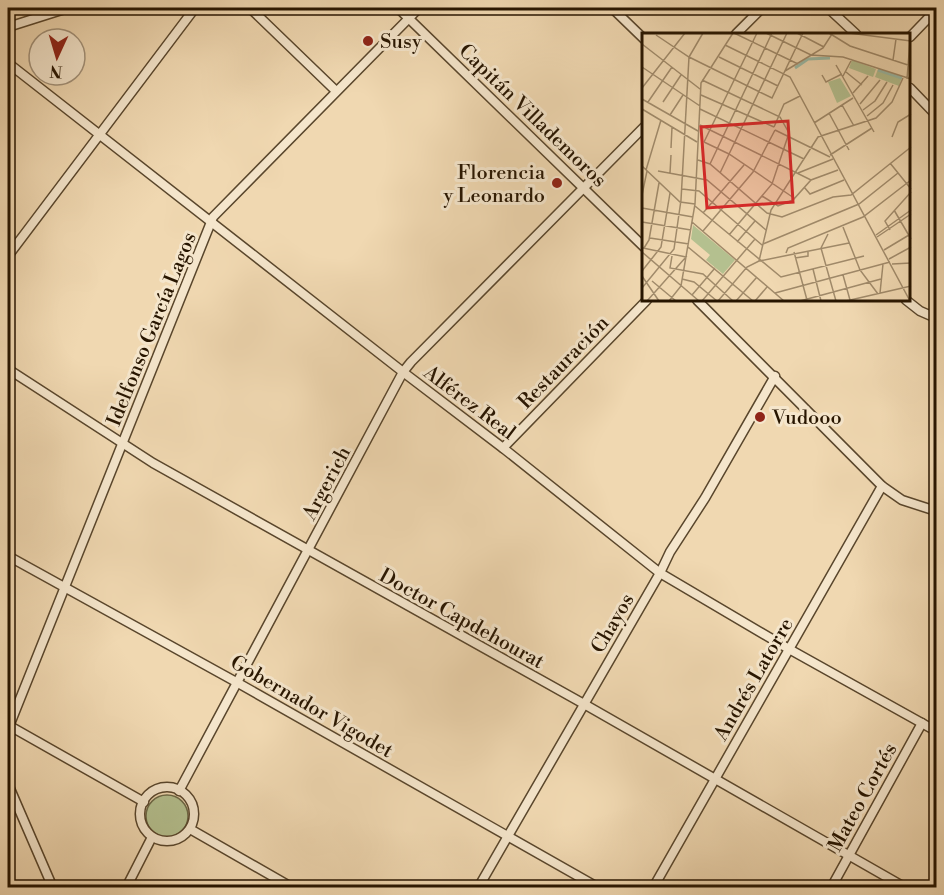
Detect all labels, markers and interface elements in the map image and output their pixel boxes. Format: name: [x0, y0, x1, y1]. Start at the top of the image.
north arrow: [27, 27, 87, 87]
place label: Susy: [380, 30, 422, 55]
inset map: [642, 33, 911, 302]
marker: Susy: [361, 34, 375, 48]
street label: Capitán Villademoros: [453, 39, 611, 193]
text: N: [49, 61, 63, 81]
place label: Florencia y Leonardo: [442, 161, 546, 209]
marker: Florencia y Leonardo: [550, 176, 564, 190]
street label: Idelfonso García Lagos: [102, 229, 203, 430]
street label: Restauración: [513, 311, 615, 415]
street label: Alférez Real: [417, 360, 520, 446]
place label: Vudooo: [771, 406, 842, 431]
marker: Vudooo: [753, 410, 767, 424]
street label: Argerich: [297, 442, 357, 526]
street label: Doctor Capdehourat: [374, 564, 548, 675]
street label: Chayos: [586, 589, 640, 658]
street label: Andrés Latorre: [709, 614, 800, 746]
street label: Gobernador Vigodet: [225, 651, 397, 764]
street label: Mateo Cortés: [823, 739, 903, 856]

